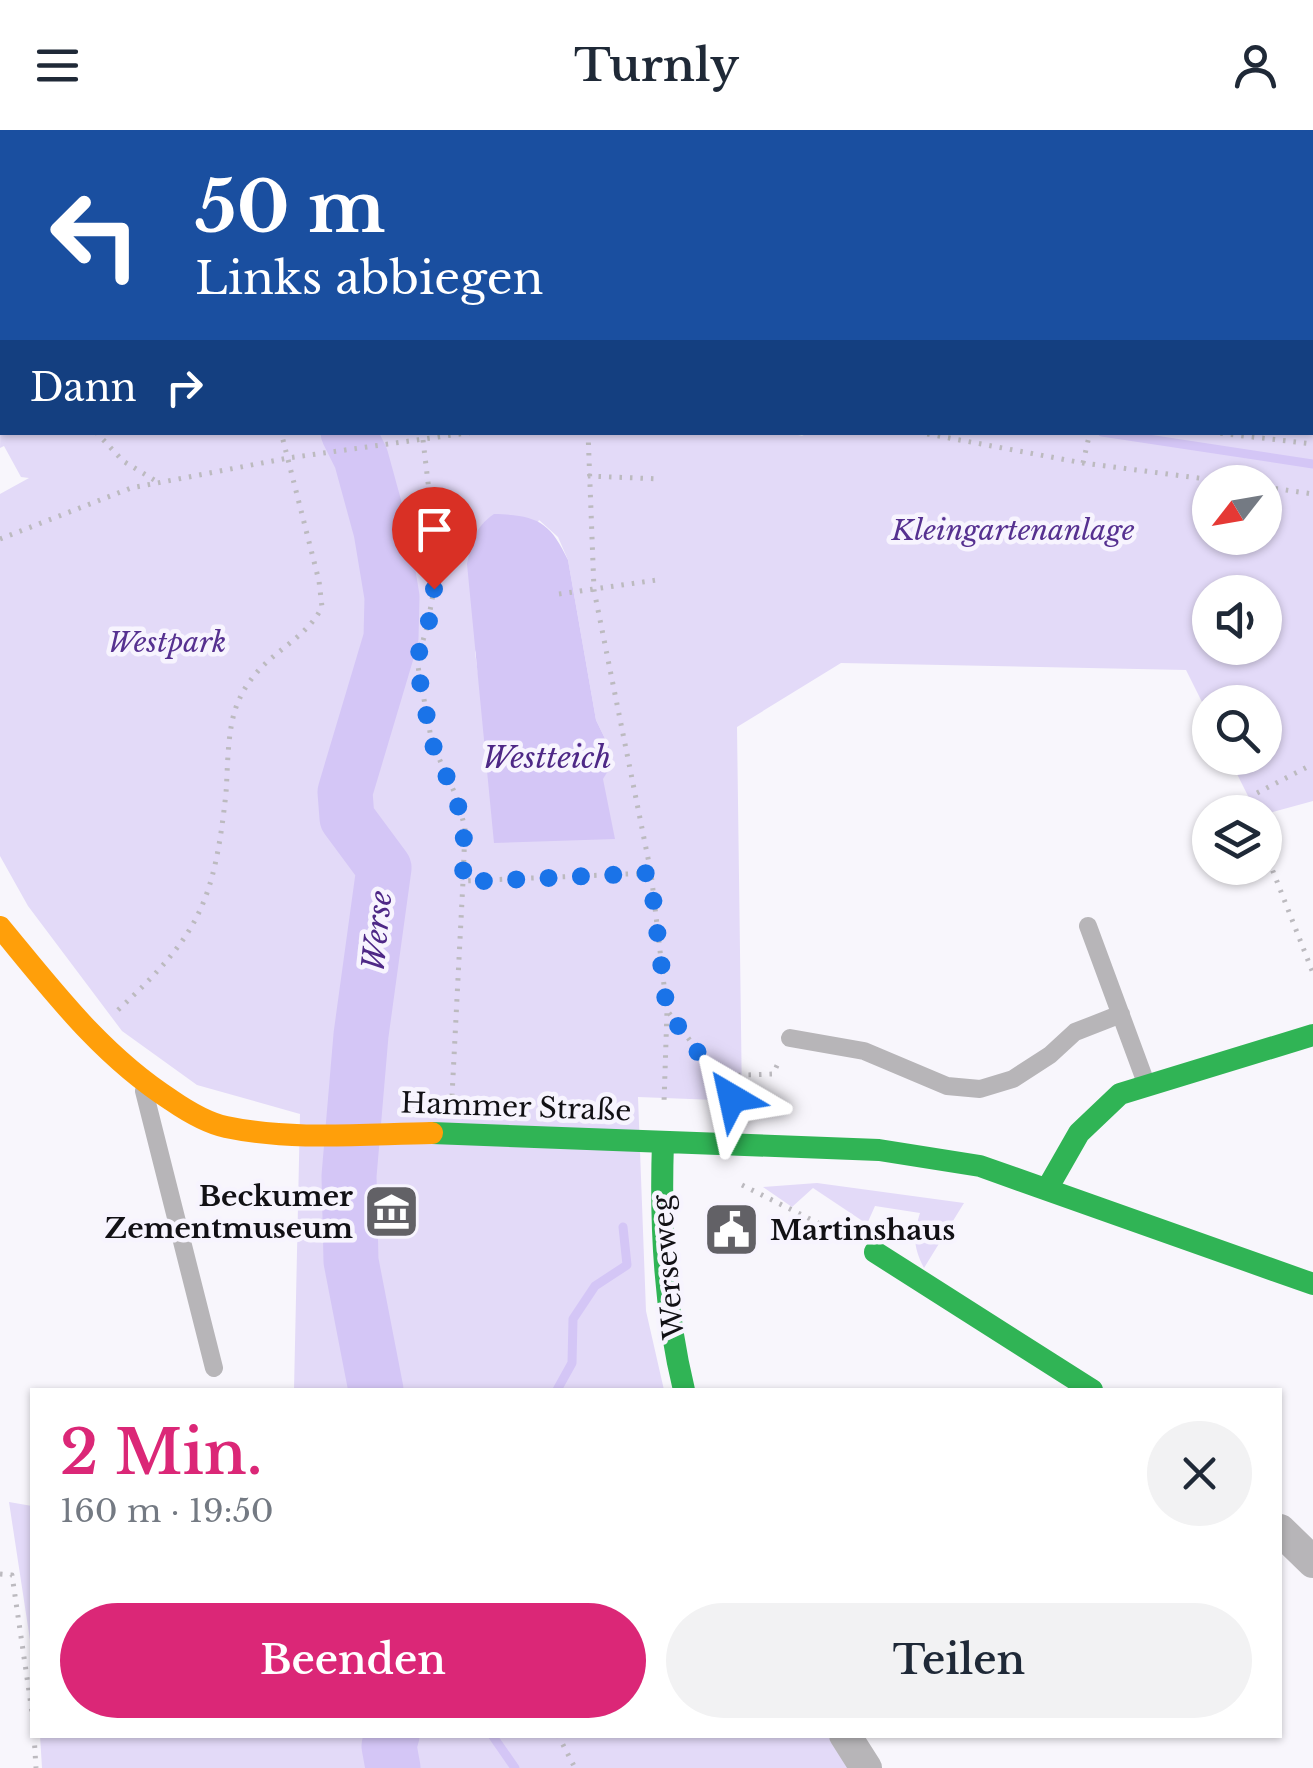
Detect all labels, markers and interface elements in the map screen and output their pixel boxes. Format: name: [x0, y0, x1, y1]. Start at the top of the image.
text: Turnly: [574, 37, 739, 93]
icon: menu: [30, 38, 85, 93]
icon: person: [1228, 38, 1283, 93]
text: 50 m: [195, 164, 386, 251]
icon: left: [30, 170, 160, 300]
text: Links abbiegen: [195, 250, 544, 306]
icon: right: [157, 360, 212, 415]
text: Dann: [30, 364, 137, 411]
north arrow: [1192, 465, 1282, 555]
map controls: [1192, 465, 1282, 885]
pin: [392, 487, 477, 590]
icon: arrive: [407, 502, 462, 557]
park label: Kleingartenanlage: [890, 513, 1135, 548]
button: sound: [1192, 575, 1282, 665]
park label: Westpark: [108, 625, 226, 660]
button: search: [1192, 685, 1282, 775]
water label: Westteich: [482, 739, 612, 776]
button: layers: [1192, 795, 1282, 885]
water label: Werse: [354, 889, 400, 973]
position arrow: [680, 1046, 784, 1150]
street label: Hammer Straße: [400, 1085, 632, 1129]
place label: Beckumer Zementmuseum: [105, 1179, 353, 1246]
museum icon: Beckumer Zementmuseum: [362, 1182, 422, 1242]
street label: Werseweg: [644, 1192, 692, 1342]
public building icon: Martinshaus: [701, 1200, 761, 1260]
place label: Martinshaus: [770, 1213, 955, 1248]
text: 2 Min.: [60, 1416, 262, 1490]
button: close: [1147, 1421, 1252, 1526]
text: 160 m · 19:50: [60, 1491, 274, 1531]
button: Beenden: [60, 1603, 646, 1718]
button: Teilen: [666, 1603, 1252, 1718]

